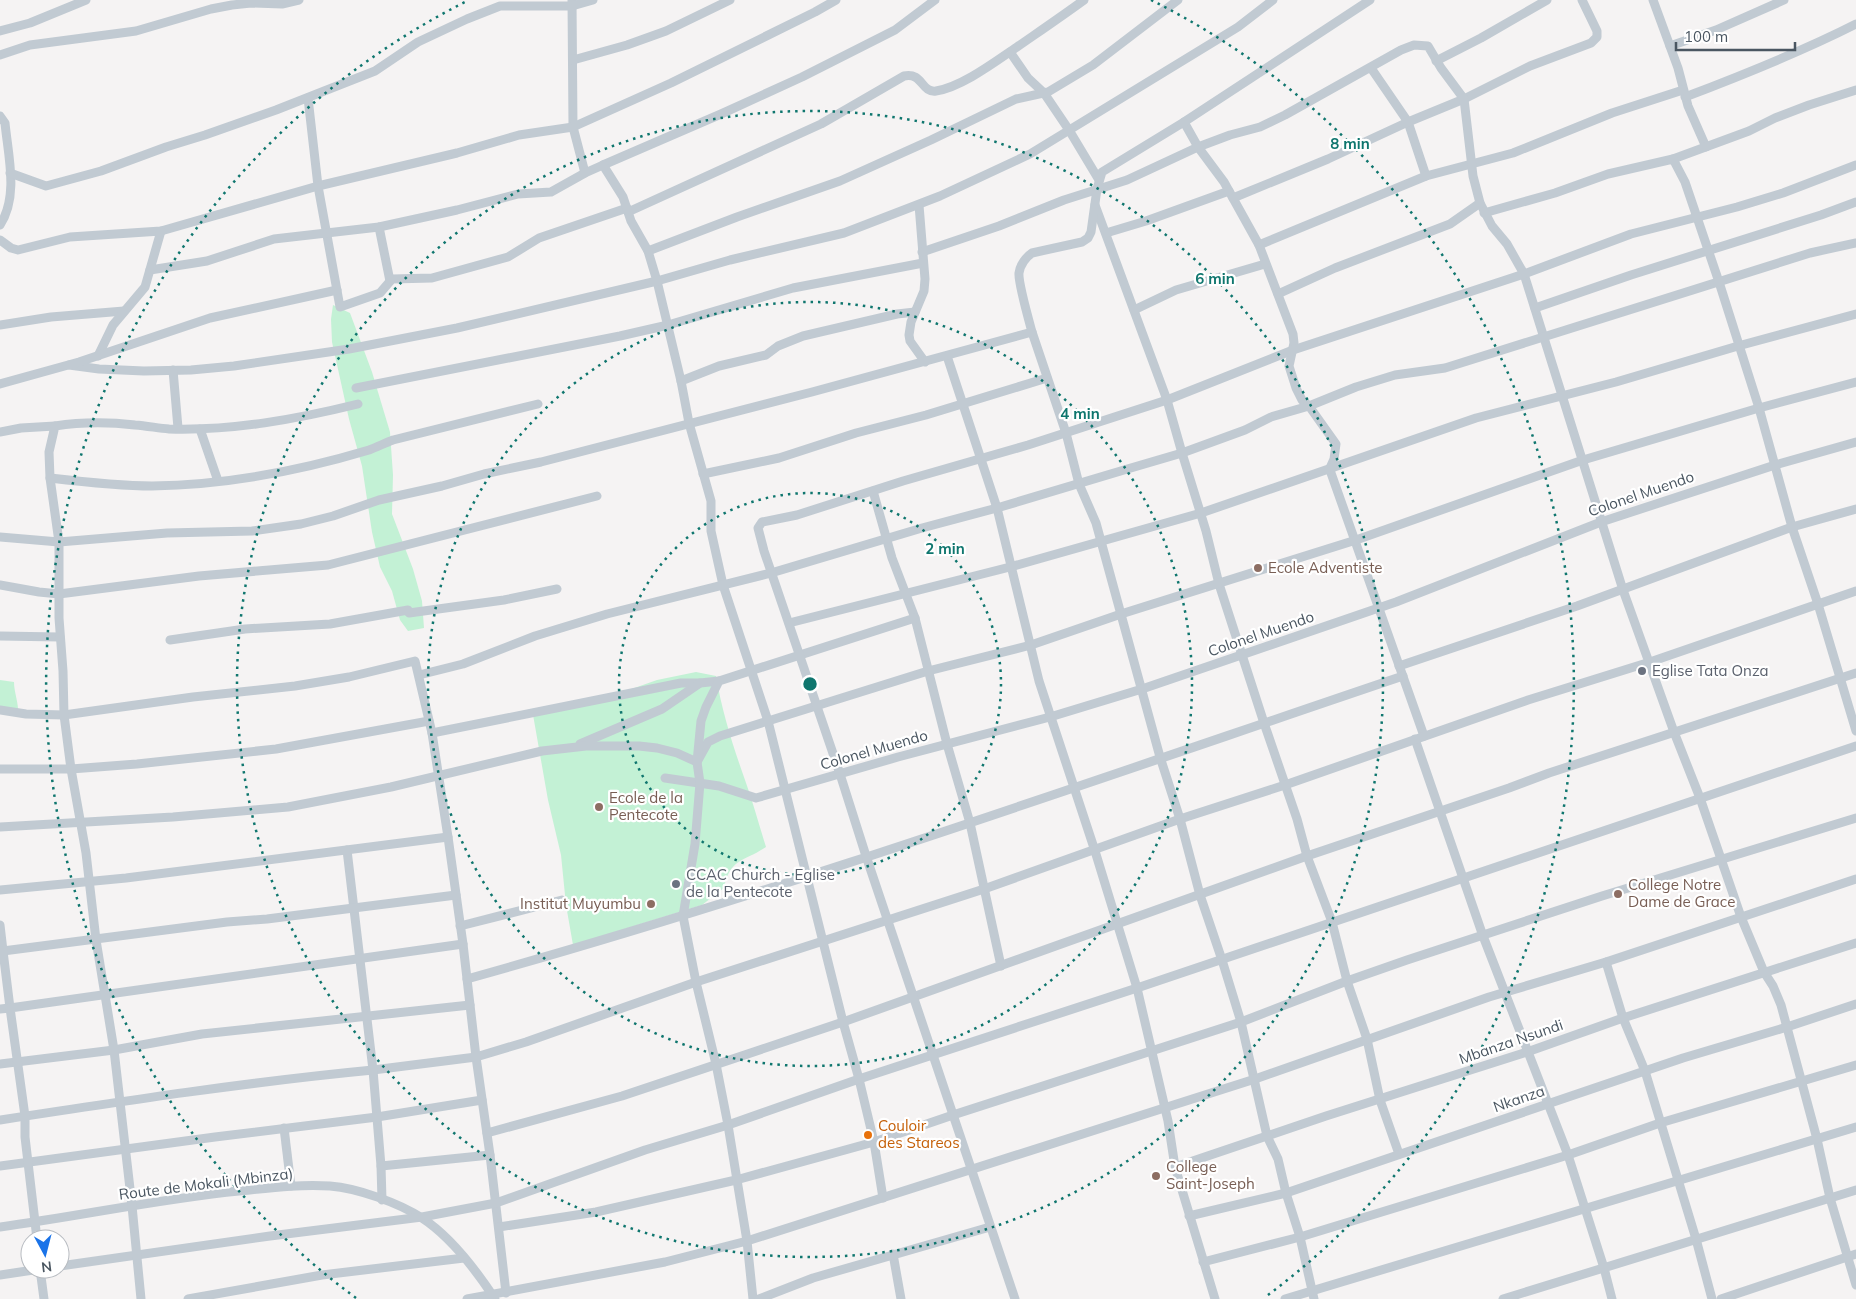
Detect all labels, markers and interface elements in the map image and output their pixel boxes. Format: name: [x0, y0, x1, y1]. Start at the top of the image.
scale bar: [1676, 20, 1795, 52]
text: 100 m: [1684, 27, 1728, 46]
text: 8 min: [1330, 134, 1370, 153]
text: 6 min: [1195, 269, 1235, 288]
text: 4 min: [1060, 404, 1100, 423]
street label: Colonel Muendo: [1585, 466, 1696, 521]
text: 2 min: [925, 539, 965, 558]
place label: Ecole Adventiste: [1268, 558, 1383, 577]
marker: Ecole Adventiste: [1252, 562, 1264, 574]
street label: Colonel Muendo: [1205, 606, 1316, 661]
place label: Eglise Tata Onza: [1652, 661, 1769, 680]
marker: Eglise Tata Onza: [1636, 665, 1648, 677]
centre of rings: [801, 675, 819, 693]
street label: Colonel Muendo: [818, 725, 930, 774]
place label: Ecole de la Pentecote: [609, 788, 683, 824]
marker: Ecole de la Pentecote: [593, 801, 605, 813]
place label: CCAC Church - Eglise de la Pentecote: [686, 865, 835, 901]
place label: College Notre Dame de Grace: [1628, 875, 1735, 911]
marker: CCAC Church - Eglise de la Pentecote: [670, 878, 682, 890]
marker: College Notre Dame de Grace: [1612, 888, 1624, 900]
place label: Institut Muyumbu: [520, 894, 641, 913]
marker: Institut Muyumbu: [645, 898, 657, 910]
street label: Mbanza Nsundi: [1456, 1015, 1565, 1068]
street label: Nkanza: [1491, 1081, 1547, 1116]
place label: Couloir des Stareos: [878, 1116, 960, 1152]
marker: Couloir des Stareos: [862, 1129, 874, 1141]
place label: College Saint-Joseph: [1166, 1157, 1255, 1193]
street label: Route de Mokali (Mbinza): [118, 1163, 294, 1204]
marker: College Saint-Joseph: [1150, 1170, 1162, 1182]
north arrow: [20, 1229, 70, 1279]
text: N: [40, 1257, 53, 1276]

